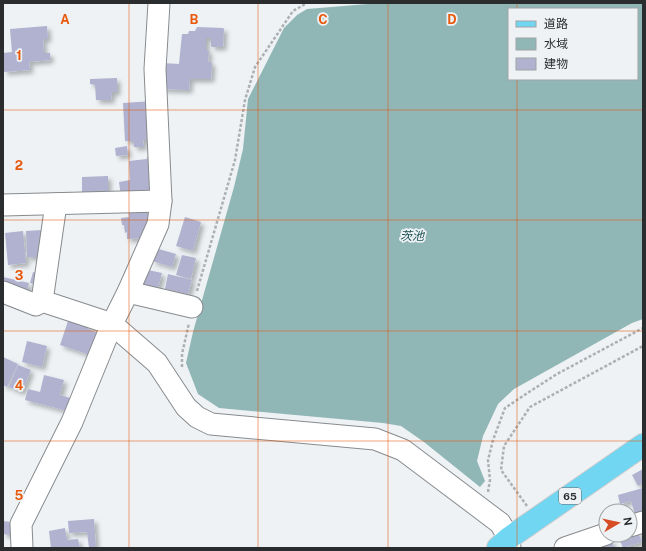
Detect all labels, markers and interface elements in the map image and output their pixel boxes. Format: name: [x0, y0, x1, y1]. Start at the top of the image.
legend: [508, 8, 638, 80]
text: A: [60, 12, 70, 27]
text: B: [190, 12, 199, 27]
text: C: [318, 12, 328, 27]
text: D: [447, 12, 457, 27]
text: 道路: [544, 17, 568, 31]
text: 水域: [544, 37, 568, 51]
text: 1: [16, 48, 22, 63]
text: 建物: [544, 57, 568, 71]
text: 2: [15, 158, 23, 173]
water label: 茨池: [400, 229, 425, 243]
text: 3: [15, 268, 24, 283]
text: 4: [15, 378, 24, 393]
text: 5: [15, 488, 24, 503]
road number: 65: [559, 488, 581, 504]
north arrow: [598, 503, 638, 543]
text: N: [621, 516, 634, 527]

